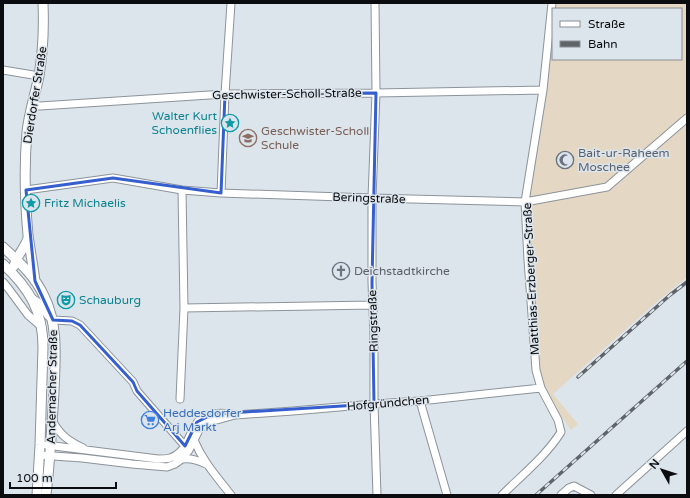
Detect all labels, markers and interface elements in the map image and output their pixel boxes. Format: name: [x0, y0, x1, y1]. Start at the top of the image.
legend: [552, 8, 682, 60]
text: Straße: [588, 17, 625, 31]
text: Bahn: [588, 37, 618, 51]
street label: Dierdorfer Straße: [20, 45, 50, 145]
street label: Geschwister-Scholl-Straße: [212, 86, 362, 102]
place label: Walter Kurt Schoenflies: [151, 109, 217, 137]
place icon: Walter Kurt Schoenflies: [220, 113, 240, 133]
place label: Geschwister-Scholl Schule: [261, 124, 369, 152]
school or university icon: Geschwister-Scholl Schule: [238, 128, 258, 148]
place label: Bait-ur-Raheem Moschee: [578, 146, 670, 174]
mosque icon: Bait-ur-Raheem Moschee: [555, 150, 575, 170]
street label: Beringstraße: [332, 190, 406, 206]
place icon: Fritz Michaelis: [21, 193, 41, 213]
place label: Fritz Michaelis: [44, 196, 126, 210]
street label: Matthias-Erzberger-Straße: [520, 202, 542, 356]
church icon: Deichstadtkirche: [331, 261, 351, 281]
place label: Deichstadtkirche: [354, 264, 450, 278]
theatre icon: Schauburg: [56, 290, 76, 310]
street label: Ringstraße: [365, 290, 381, 352]
place label: Schauburg: [79, 293, 141, 307]
street label: Andernacher Straße: [44, 329, 60, 444]
street label: Hofgründchen: [346, 392, 430, 414]
place label: Heddesdorfer Arj Markt: [163, 406, 242, 434]
supermarket icon: Heddesdorfer Arj Markt: [140, 410, 160, 430]
north arrow: [642, 450, 682, 490]
text: N: [647, 456, 662, 472]
scale bar: [10, 464, 116, 490]
text: 100 m: [16, 471, 53, 485]

